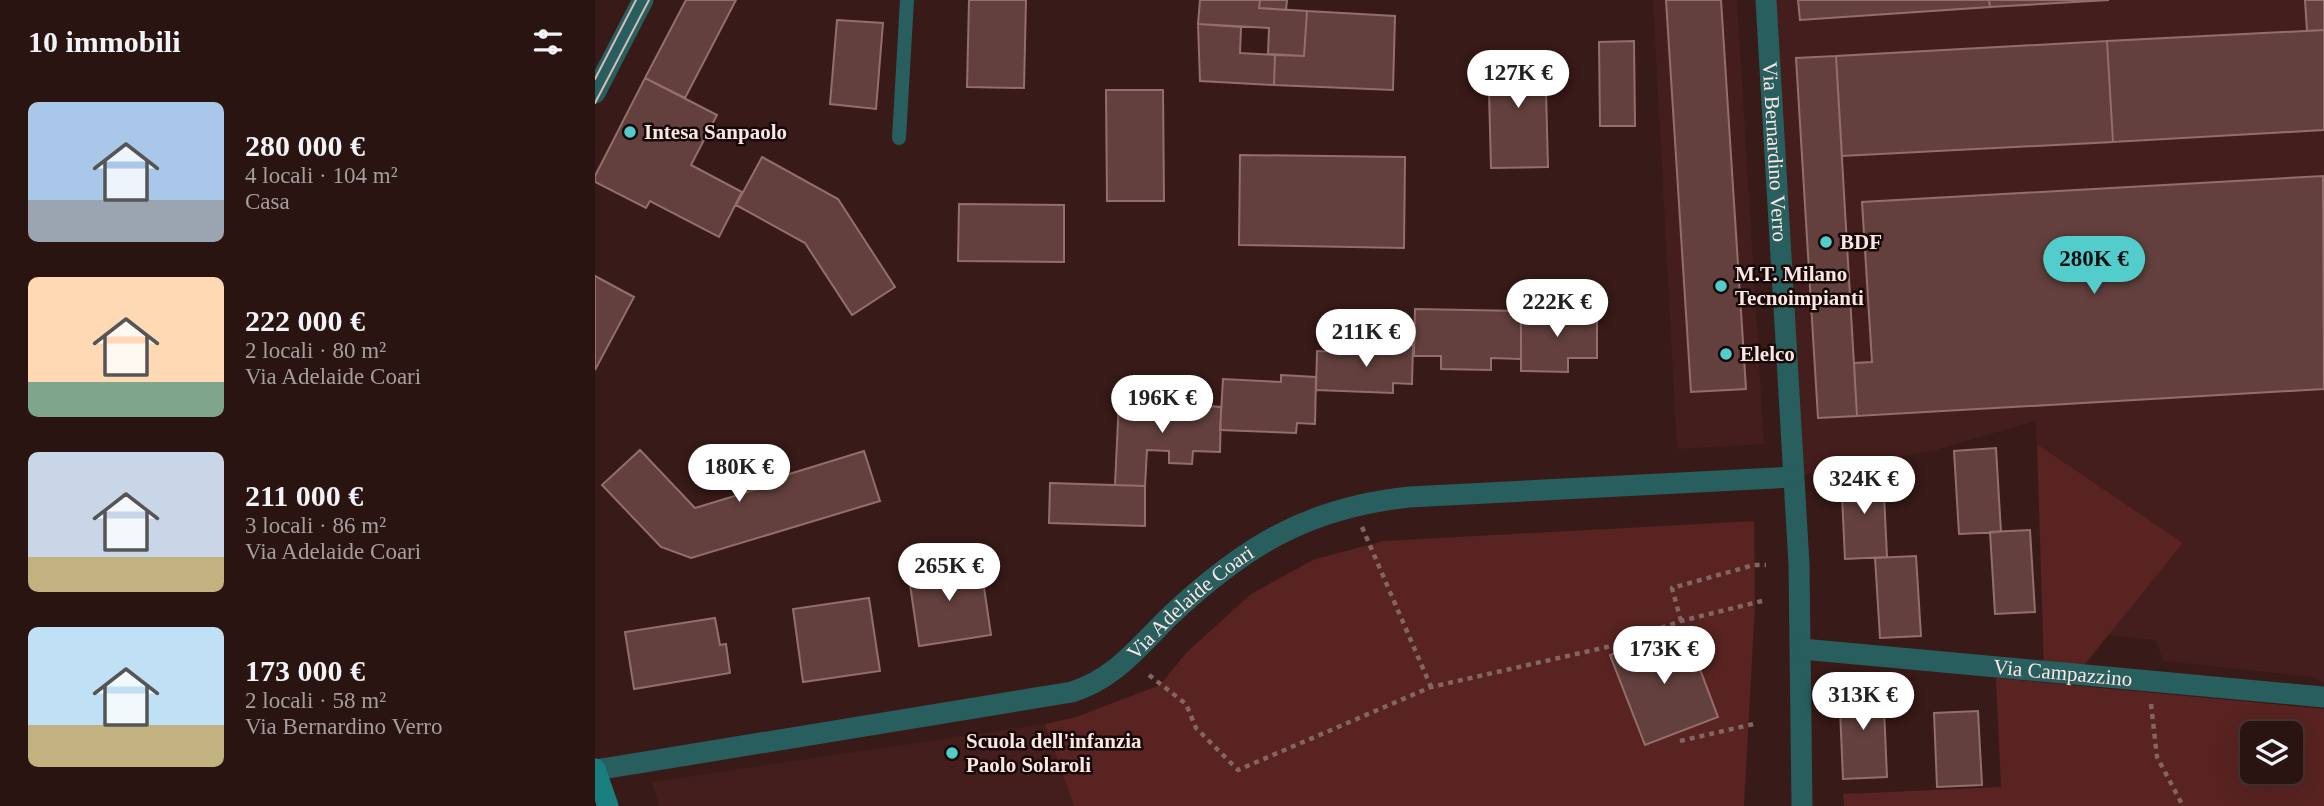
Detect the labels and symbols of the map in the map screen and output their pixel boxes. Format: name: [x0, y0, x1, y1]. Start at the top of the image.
pin: 127K €: [1461, 50, 1575, 110]
street label: Via Bernardino Verro: [1758, 61, 1792, 242]
place label: Intesa Sanpaolo: [644, 120, 787, 144]
marker: Intesa Sanpaolo: [622, 124, 638, 140]
place label: BDF: [1840, 230, 1882, 254]
marker: BDF: [1818, 234, 1834, 250]
pin: 280K €: [2037, 236, 2151, 296]
place label: M.T. Milano Tecnoimpianti: [1735, 262, 1864, 310]
marker: M.T. Milano Tecnoimpianti: [1713, 278, 1729, 294]
pin: 222K €: [1500, 280, 1614, 339]
pin: 211K €: [1309, 310, 1423, 369]
place label: Elelco: [1740, 342, 1795, 366]
marker: Elelco: [1718, 346, 1734, 362]
pin: 196K €: [1105, 376, 1219, 435]
pin: 180K €: [682, 444, 796, 504]
pin: 324K €: [1807, 456, 1921, 516]
street label: Via Adelaide Coari: [1122, 540, 1258, 665]
pin: 265K €: [892, 544, 1006, 603]
pin: 173K €: [1607, 626, 1721, 686]
street label: Via Campazzino: [1992, 655, 2133, 691]
pin: 313K €: [1806, 672, 1920, 732]
place label: Scuola dell'infanzia Paolo Solaroli: [966, 729, 1142, 777]
marker: Scuola dell'infanzia Paolo Solaroli: [944, 745, 960, 761]

